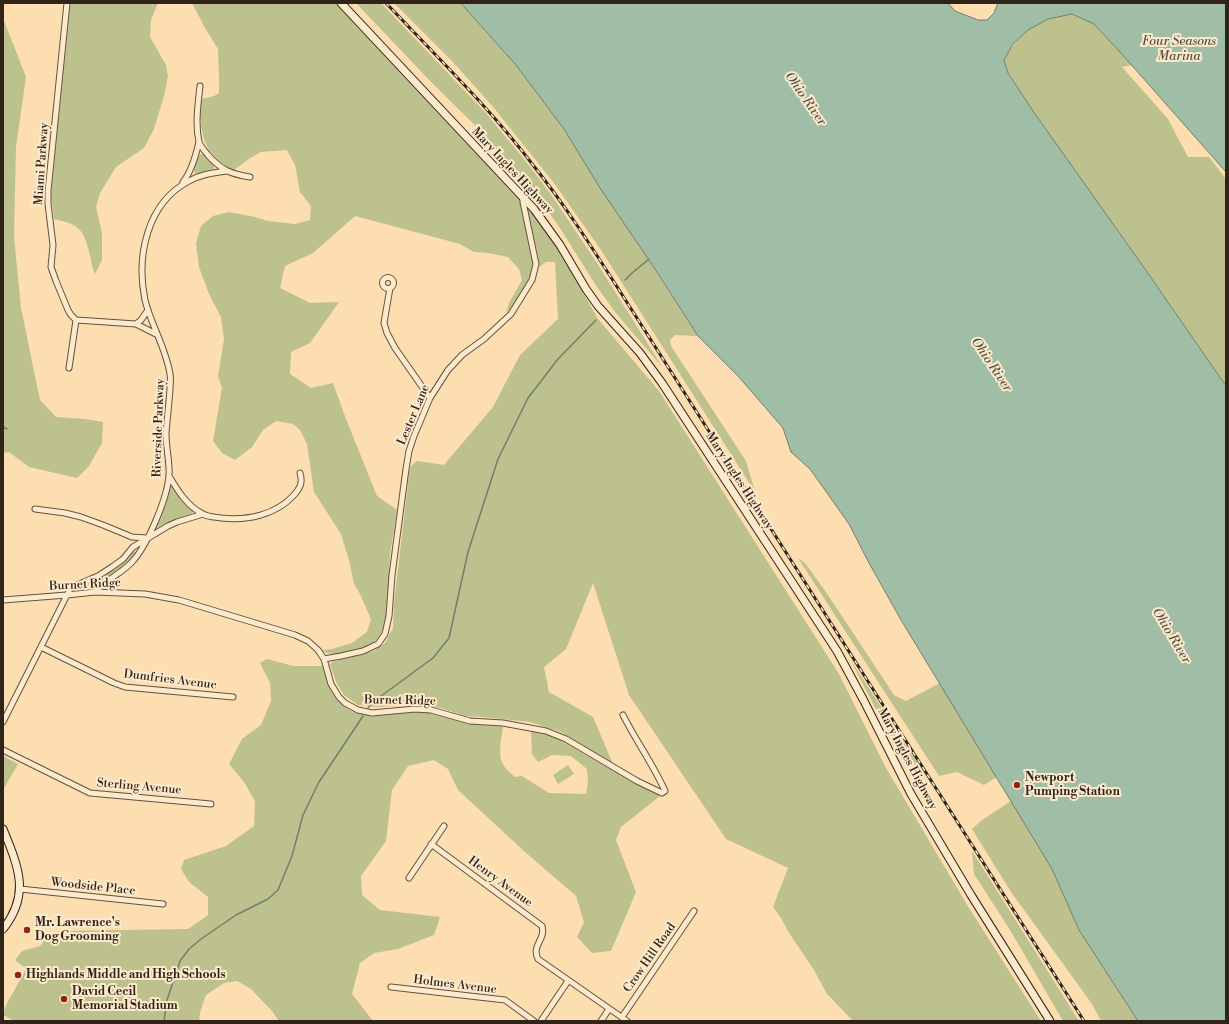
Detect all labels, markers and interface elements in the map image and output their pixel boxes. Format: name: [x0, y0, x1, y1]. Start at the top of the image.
water label: Four Seasons Marina: [1142, 34, 1216, 65]
water label: Ohio River: [781, 69, 829, 129]
street label: Miami Parkway: [32, 122, 52, 206]
street label: Mary Ingles Highway: [468, 125, 556, 217]
water label: Ohio River: [967, 335, 1015, 395]
street label: Riverside Parkway: [150, 378, 168, 478]
street label: Lester Lane: [395, 383, 433, 447]
street label: Mary Ingles Highway: [702, 430, 776, 532]
street label: Burnet Ridge: [49, 576, 121, 594]
water label: Ohio River: [1148, 605, 1194, 667]
street label: Dumfries Avenue: [123, 667, 217, 693]
street label: Burnet Ridge: [364, 693, 436, 709]
street label: Mary Ingles Highway: [874, 706, 940, 812]
place label: Newport Pumping Station: [1025, 771, 1120, 799]
street label: Sterling Avenue: [96, 776, 182, 798]
marker: Newport Pumping Station: [1012, 780, 1022, 790]
street label: Henry Avenue: [465, 854, 535, 910]
street label: Woodside Place: [50, 875, 136, 899]
place label: Mr. Lawrence's Dog Grooming: [35, 916, 120, 944]
street label: Crow Hill Road: [621, 920, 679, 996]
marker: Mr. Lawrence's Dog Grooming: [22, 925, 32, 935]
place label: Highlands Middle and High Schools: [26, 968, 226, 982]
marker: Highlands Middle and High Schools: [13, 970, 23, 980]
street label: Holmes Avenue: [413, 973, 497, 997]
place label: David Cecil Memorial Stadium: [72, 985, 178, 1013]
marker: David Cecil Memorial Stadium: [59, 994, 69, 1004]

